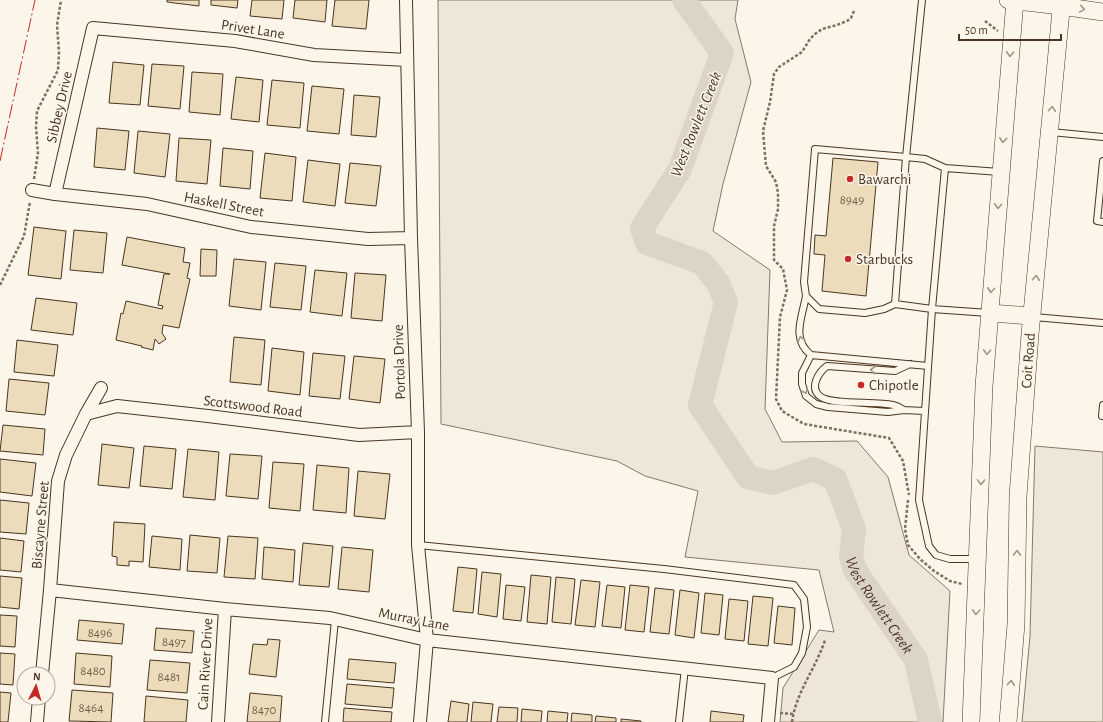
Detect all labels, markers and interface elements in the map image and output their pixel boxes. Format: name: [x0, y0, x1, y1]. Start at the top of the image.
one-way arrow: [1079, 4, 1085, 13]
scale bar: [959, 16, 1061, 42]
street label: Privet Lane: [220, 17, 286, 42]
text: 50 m: [965, 24, 988, 36]
one-way arrow: [1006, 50, 1015, 57]
water label: West Rowlett Creek: [668, 69, 724, 179]
street label: Sibbey Drive: [44, 70, 75, 144]
one-way arrow: [1047, 106, 1056, 112]
one-way arrow: [999, 137, 1008, 143]
place label: Bawarchi: [858, 172, 911, 187]
marker: Bawarchi: [845, 174, 855, 184]
street label: Haskell Street: [183, 189, 265, 220]
house number: 8949: [840, 194, 864, 207]
one-way arrow: [993, 203, 1002, 209]
place label: Starbucks: [856, 252, 913, 267]
marker: Starbucks: [843, 254, 853, 264]
one-way arrow: [1031, 274, 1040, 281]
one-way arrow: [987, 287, 996, 293]
street label: Portola Drive: [391, 324, 408, 400]
street label: Coit Road: [1019, 332, 1038, 389]
one-way arrow: [797, 336, 805, 342]
one-way arrow: [982, 349, 991, 355]
one-way arrow: [870, 365, 876, 374]
place label: Chipotle: [869, 378, 919, 393]
marker: Chipotle: [856, 380, 866, 390]
one-way arrow: [800, 387, 808, 394]
street label: Scottswood Road: [203, 393, 304, 420]
one-way arrow: [977, 479, 985, 485]
street label: Biscayne Street: [29, 480, 52, 570]
one-way arrow: [1013, 550, 1021, 556]
water label: West Rowlett Creek: [843, 555, 916, 657]
street label: Murray Lane: [377, 605, 451, 634]
one-way arrow: [972, 609, 980, 615]
street label: Cain River Drive: [196, 618, 215, 710]
house number: 8496: [88, 627, 112, 640]
house number: 8497: [162, 636, 187, 649]
house number: 8480: [80, 665, 106, 678]
north arrow: [16, 666, 56, 706]
text: N: [33, 671, 41, 682]
house number: 8481: [157, 671, 181, 684]
one-way arrow: [1006, 680, 1015, 686]
house number: 8464: [79, 702, 103, 715]
house number: 8470: [252, 704, 276, 717]

